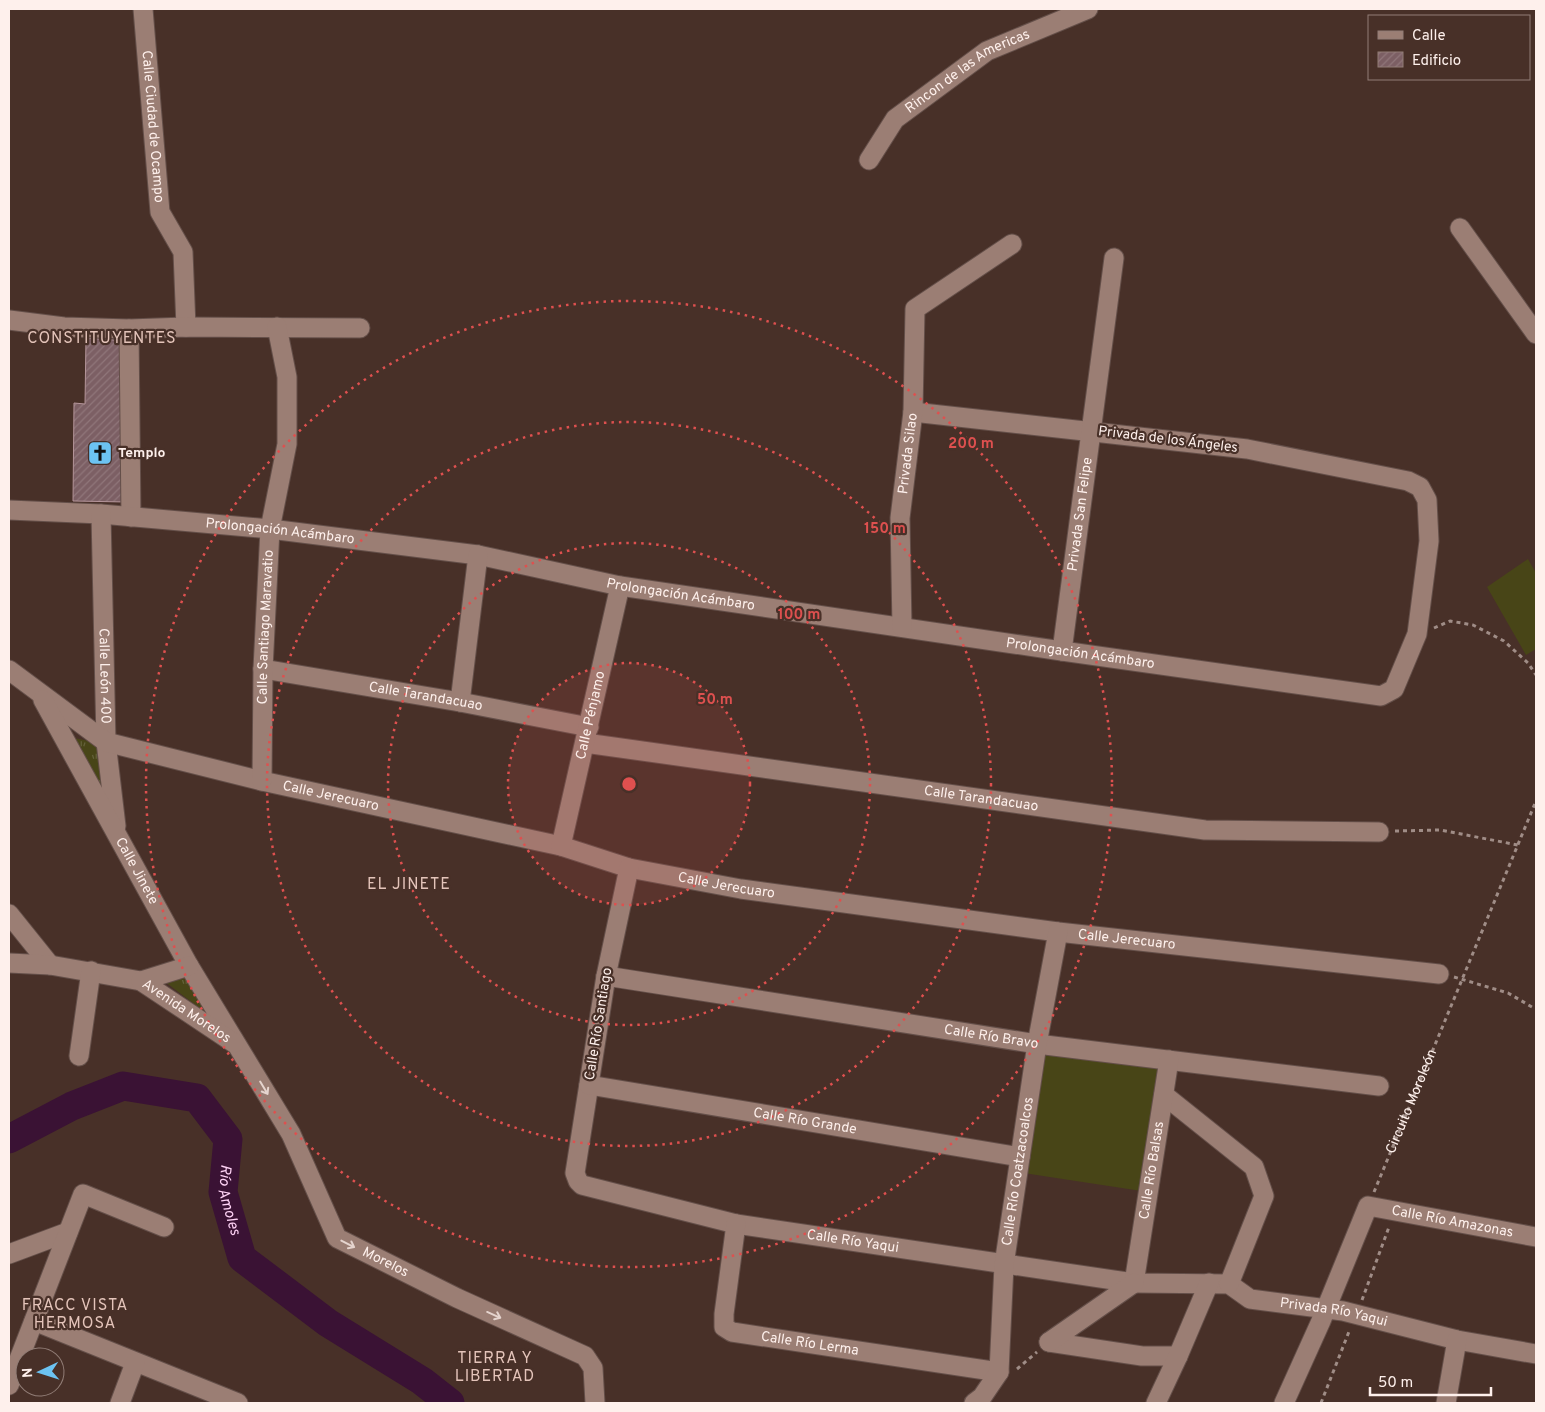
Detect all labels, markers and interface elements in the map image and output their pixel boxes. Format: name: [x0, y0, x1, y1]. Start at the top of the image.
legend: [1368, 15, 1530, 80]
street label: Rincon de las Americas: [902, 26, 1032, 117]
text: Calle: [1412, 27, 1446, 46]
street label: Calle Ciudad de Ocampo: [138, 50, 168, 204]
text: Edificio: [1412, 52, 1461, 71]
district label: CONSTITUYENTES: [27, 329, 177, 349]
street label: Privada Silao: [894, 412, 921, 495]
street label: Privada de los Ángeles: [1097, 422, 1239, 457]
text: 200 m: [948, 435, 994, 454]
church icon: Templo: [87, 440, 113, 466]
place label: Templo: [118, 445, 166, 462]
street label: Privada San Felipe: [1064, 456, 1096, 572]
street label: Prolongación Acámbaro: [205, 515, 356, 548]
text: 150 m: [864, 520, 906, 539]
street label: Calle Santiago Maravatio: [254, 549, 277, 704]
street label: Prolongación Acámbaro: [605, 575, 756, 614]
text: 100 m: [778, 606, 820, 625]
street label: Calle León 400: [95, 628, 114, 724]
street label: Prolongación Acámbaro: [1005, 634, 1156, 673]
street label: Calle Pénjamo: [572, 669, 609, 761]
street label: Calle Tarandacuao: [367, 678, 484, 715]
text: 50 m: [697, 691, 733, 710]
centre of rings: [620, 775, 638, 793]
street label: Calle Jerecuaro: [281, 777, 381, 815]
street label: Calle Tarandacuao: [923, 782, 1040, 815]
street label: Calle Jinete: [112, 834, 162, 907]
street label: Calle Jerecuaro: [676, 869, 776, 902]
district label: EL JINETE: [367, 875, 451, 895]
street label: Calle Jerecuaro: [1077, 926, 1177, 953]
street label: Calle Río Santiago: [582, 966, 616, 1082]
street label: Avenida Morelos: [139, 976, 234, 1047]
street label: Calle Río Bravo: [943, 1021, 1040, 1053]
street label: Circuito Moroleón: [1382, 1047, 1441, 1156]
one-way arrow: [259, 1080, 269, 1094]
street label: Calle Río Coatzacoalcos: [998, 1096, 1037, 1247]
street label: Calle Río Grande: [752, 1104, 858, 1138]
street label: Calle Río Balsas: [1136, 1120, 1168, 1221]
water label: Río Amoles: [213, 1164, 245, 1238]
street label: Calle Río Amazonas: [1390, 1202, 1515, 1241]
street label: Calle Río Yaqui: [806, 1226, 900, 1257]
one-way arrow: [340, 1240, 355, 1249]
street label: Morelos: [360, 1244, 412, 1281]
street label: Privada Río Yaqui: [1279, 1294, 1389, 1331]
district label: FRACC VISTA HERMOSA: [22, 1296, 128, 1334]
one-way arrow: [486, 1311, 501, 1320]
street label: Calle Río Lerma: [760, 1328, 860, 1359]
north arrow: [15, 1347, 65, 1397]
district label: TIERRA Y LIBERTAD: [455, 1349, 535, 1387]
scale bar: [1370, 1364, 1491, 1396]
text: N: [20, 1367, 37, 1378]
text: 50 m: [1378, 1374, 1413, 1393]

